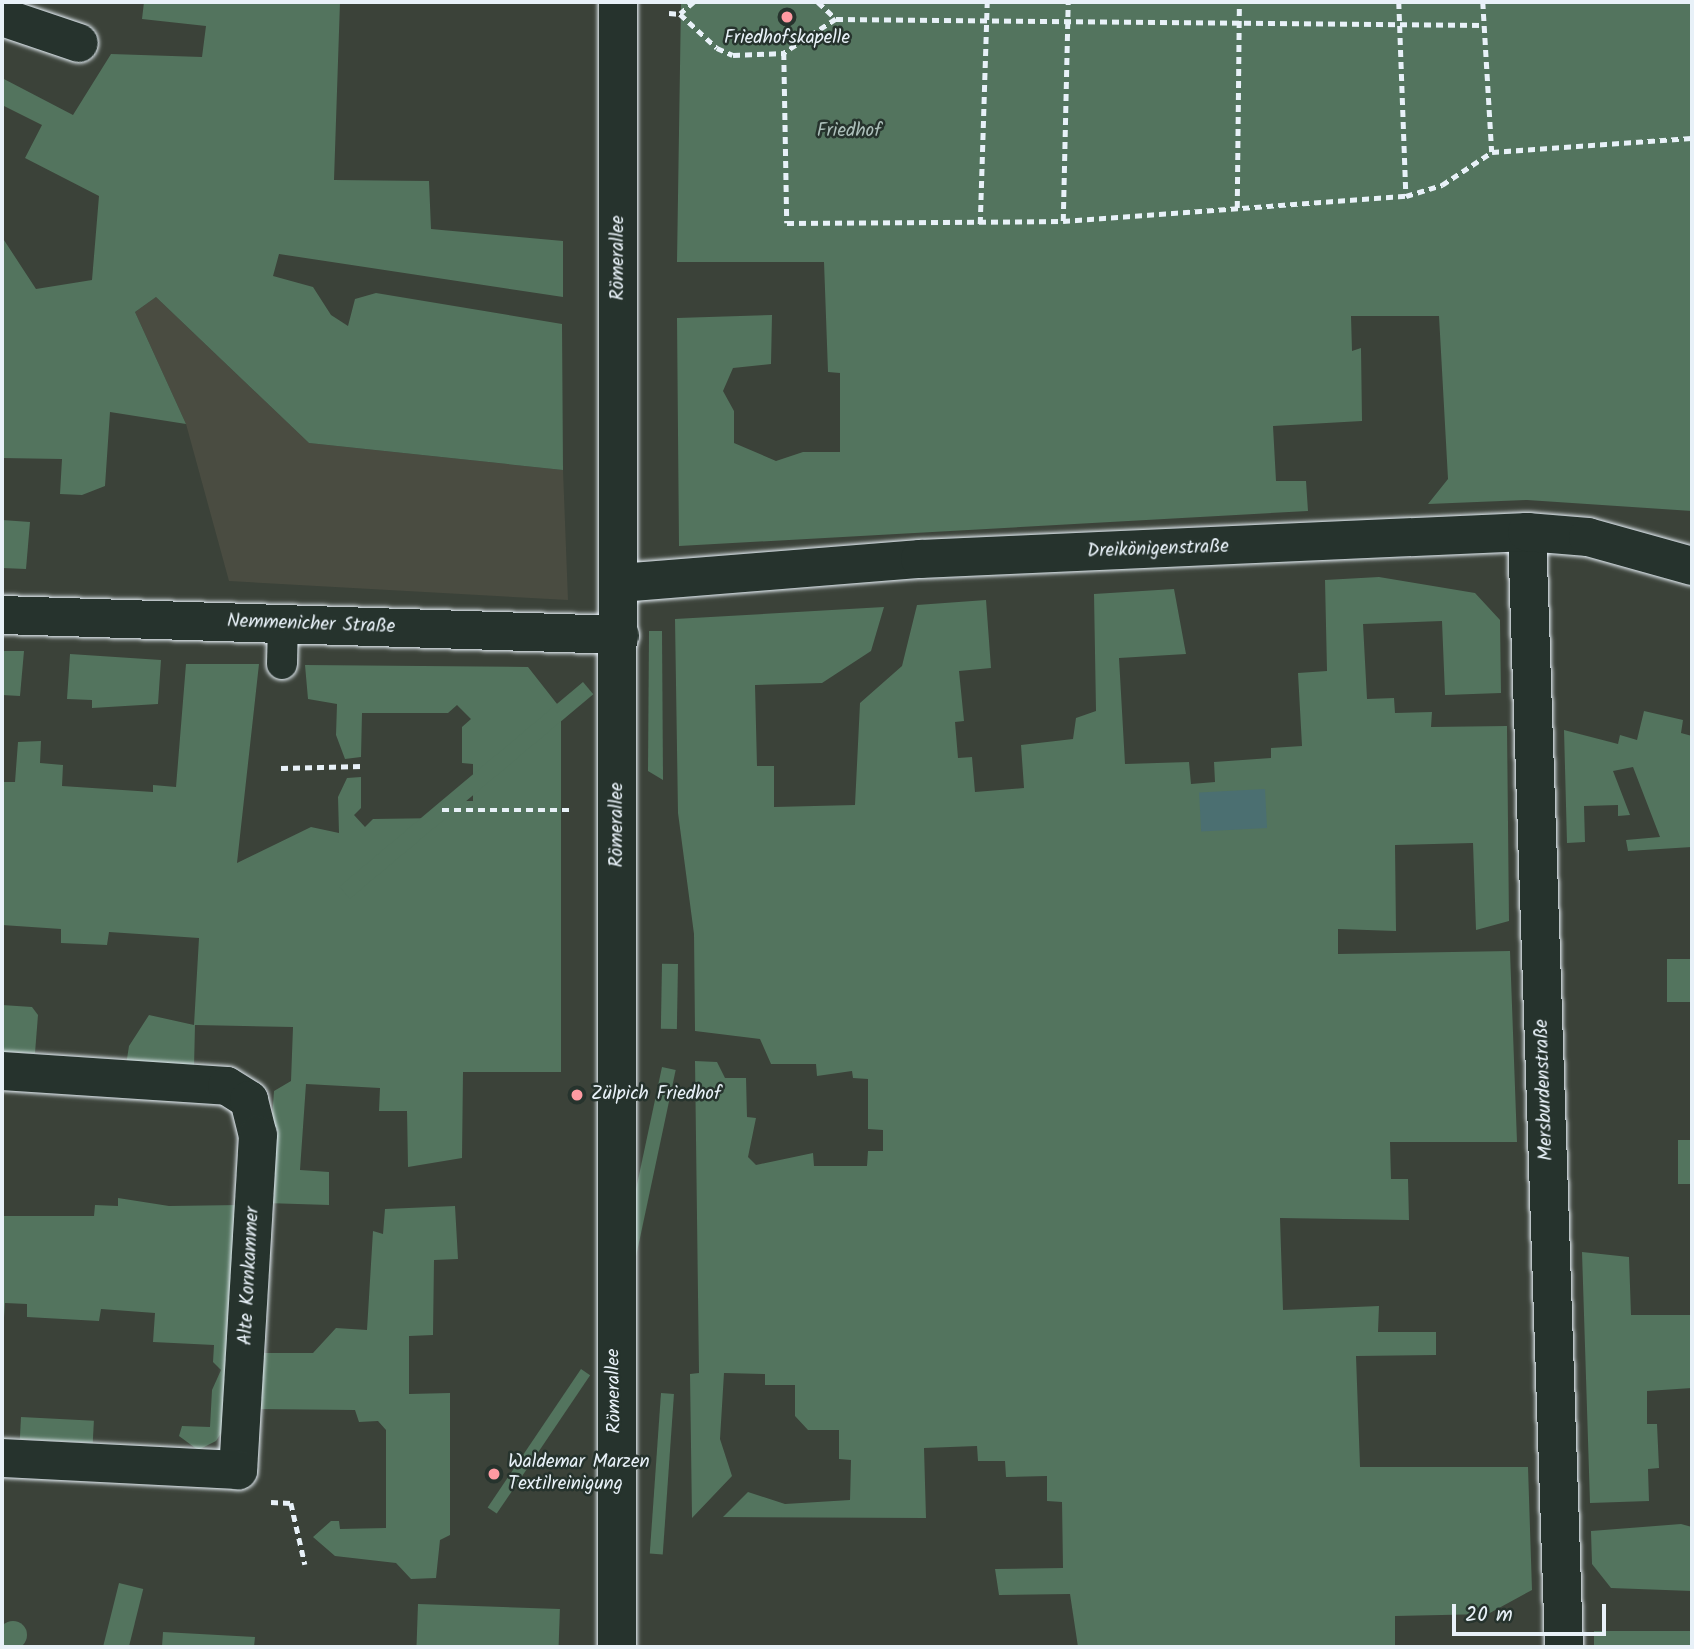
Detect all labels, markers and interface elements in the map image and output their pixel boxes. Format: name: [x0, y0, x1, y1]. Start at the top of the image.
marker: Friedhofskapelle: [779, 9, 795, 25]
place label: Friedhofskapelle: [724, 28, 850, 50]
park label: Friedhof: [817, 121, 881, 143]
street label: Römerallee: [608, 216, 630, 300]
street label: Dreikönigenstraße: [1087, 536, 1229, 564]
street label: Nemmenicher Straße: [227, 611, 395, 639]
street label: Römerallee: [607, 783, 629, 867]
street label: Mersburdenstraße: [1531, 1019, 1559, 1161]
place label: Zülpich Friedhof: [591, 1084, 721, 1106]
marker: Zülpich Friedhof: [569, 1087, 585, 1103]
street label: Alte Kornkammer: [235, 1206, 265, 1346]
street label: Römerallee: [603, 1348, 627, 1434]
place label: Waldemar Marzen Textilreinigung: [508, 1452, 650, 1496]
marker: Waldemar Marzen Textilreinigung: [486, 1466, 502, 1482]
scale bar: [1456, 1590, 1610, 1634]
text: 20 m: [1465, 1599, 1513, 1632]

